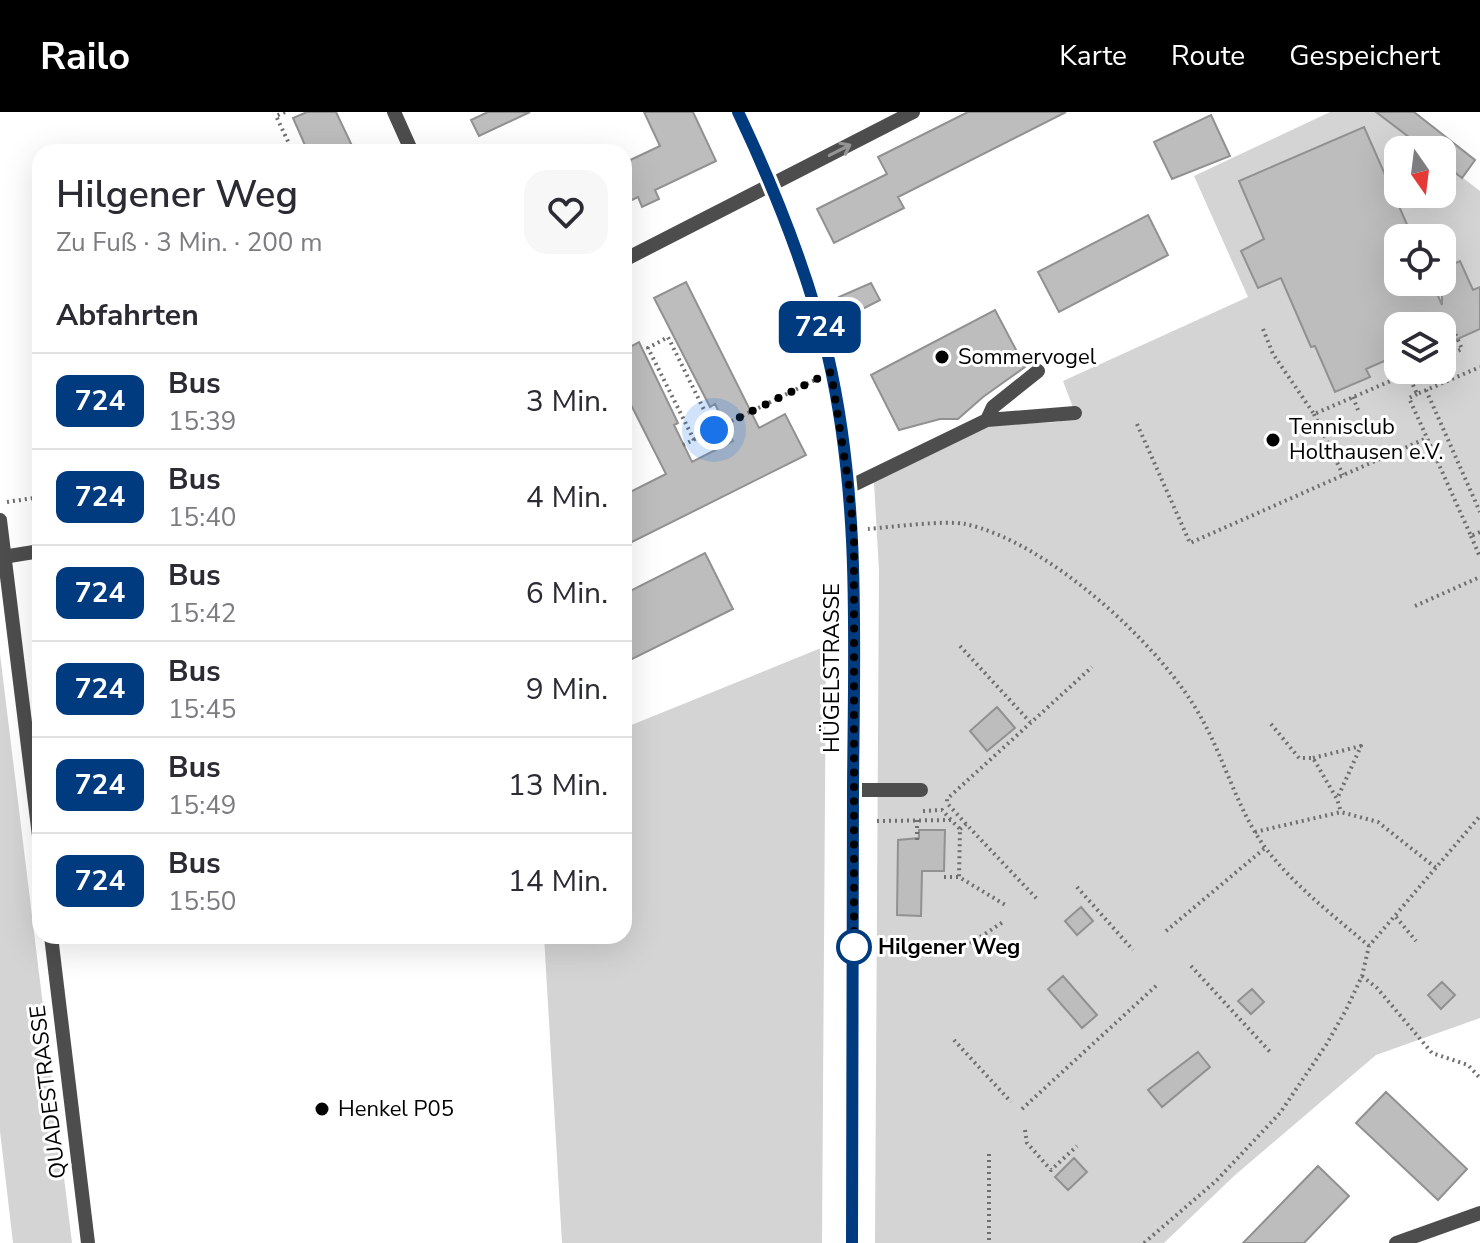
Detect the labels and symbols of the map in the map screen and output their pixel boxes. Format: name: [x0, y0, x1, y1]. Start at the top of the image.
north arrow: [1384, 136, 1456, 208]
one-way arrow: [827, 141, 851, 157]
line badge: 724: [774, 301, 866, 353]
place label: Sommervogel: [958, 342, 1097, 372]
marker: Sommervogel: [933, 348, 951, 366]
your location: [694, 410, 734, 450]
place label: Tennisclub Holthausen e.V.: [1289, 412, 1444, 467]
marker: Tennisclub Holthausen e.V.: [1264, 431, 1282, 449]
street label: HÜGELSTRASSE: [817, 583, 847, 753]
marker: Hilgener Weg: [837, 930, 871, 964]
place label: Hilgener Weg: [878, 932, 1020, 962]
street label: QUADESTRASSE: [22, 1004, 74, 1180]
place label: Henkel P05: [338, 1094, 454, 1124]
marker: Henkel P05: [313, 1100, 331, 1118]

